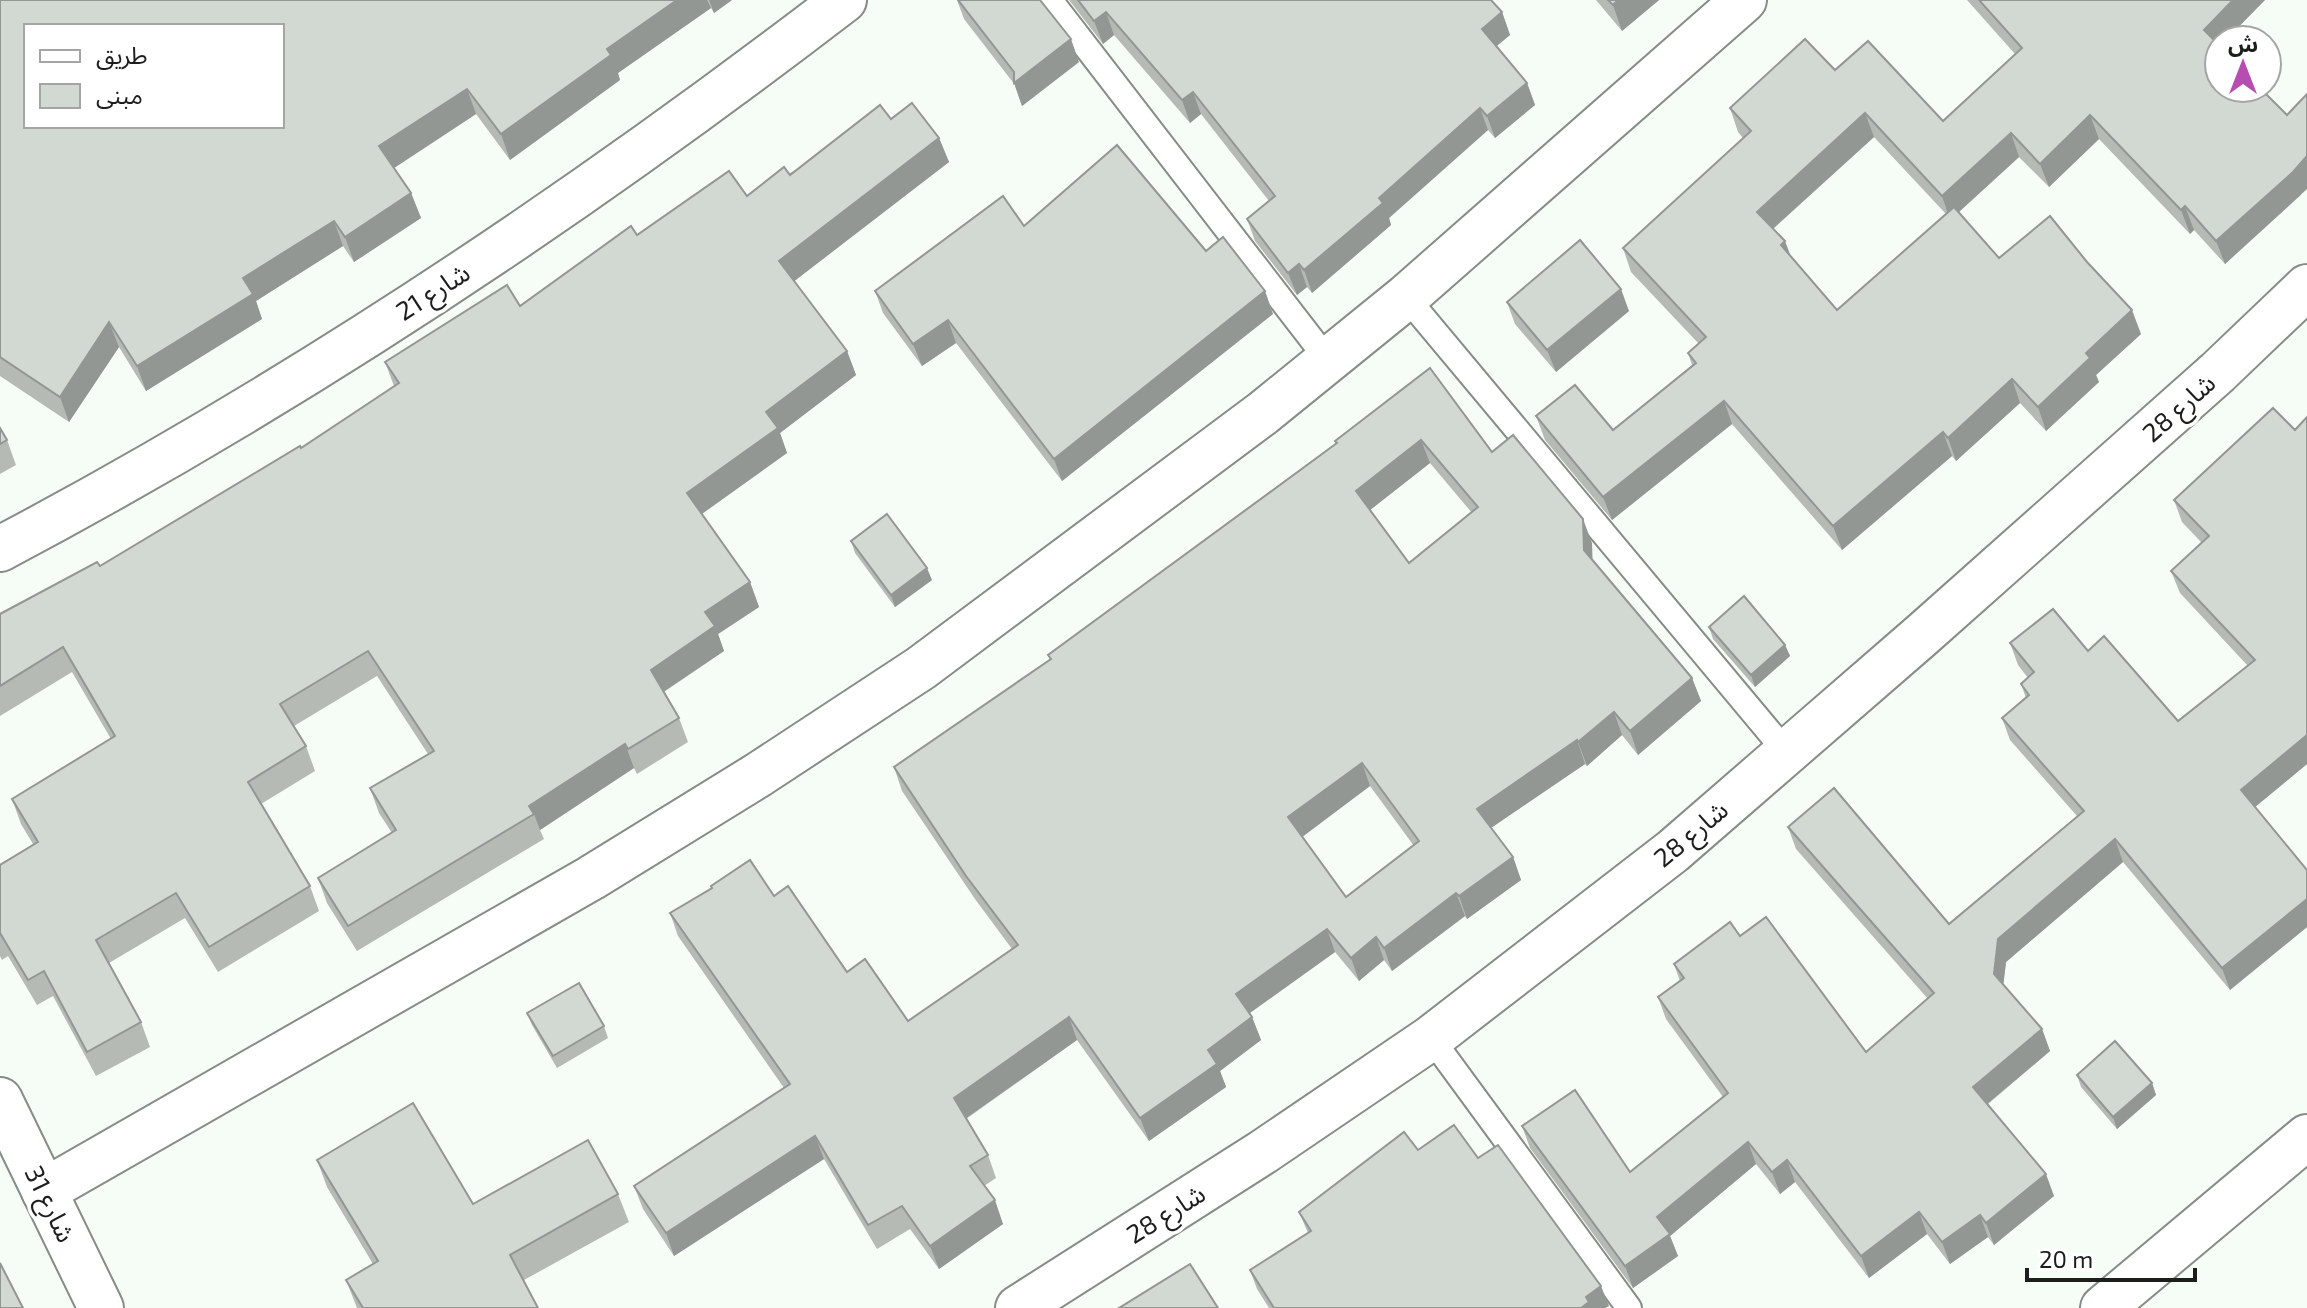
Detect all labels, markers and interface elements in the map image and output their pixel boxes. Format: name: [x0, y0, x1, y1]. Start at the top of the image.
legend: [24, 24, 284, 128]
north arrow: [2203, 24, 2283, 104]
text: ش: [2228, 30, 2258, 57]
text: طريق: [96, 40, 148, 71]
text: مبنى: [96, 80, 143, 109]
street label: شارع 21: [390, 256, 478, 330]
street label: شارع 28: [2135, 366, 2224, 451]
street label: شارع 28: [1647, 793, 1736, 876]
street label: شارع 31: [15, 1160, 83, 1249]
street label: شارع 28: [1120, 1177, 1213, 1253]
scale bar: [2027, 1232, 2195, 1282]
text: 20 m: [2039, 1244, 2093, 1273]

